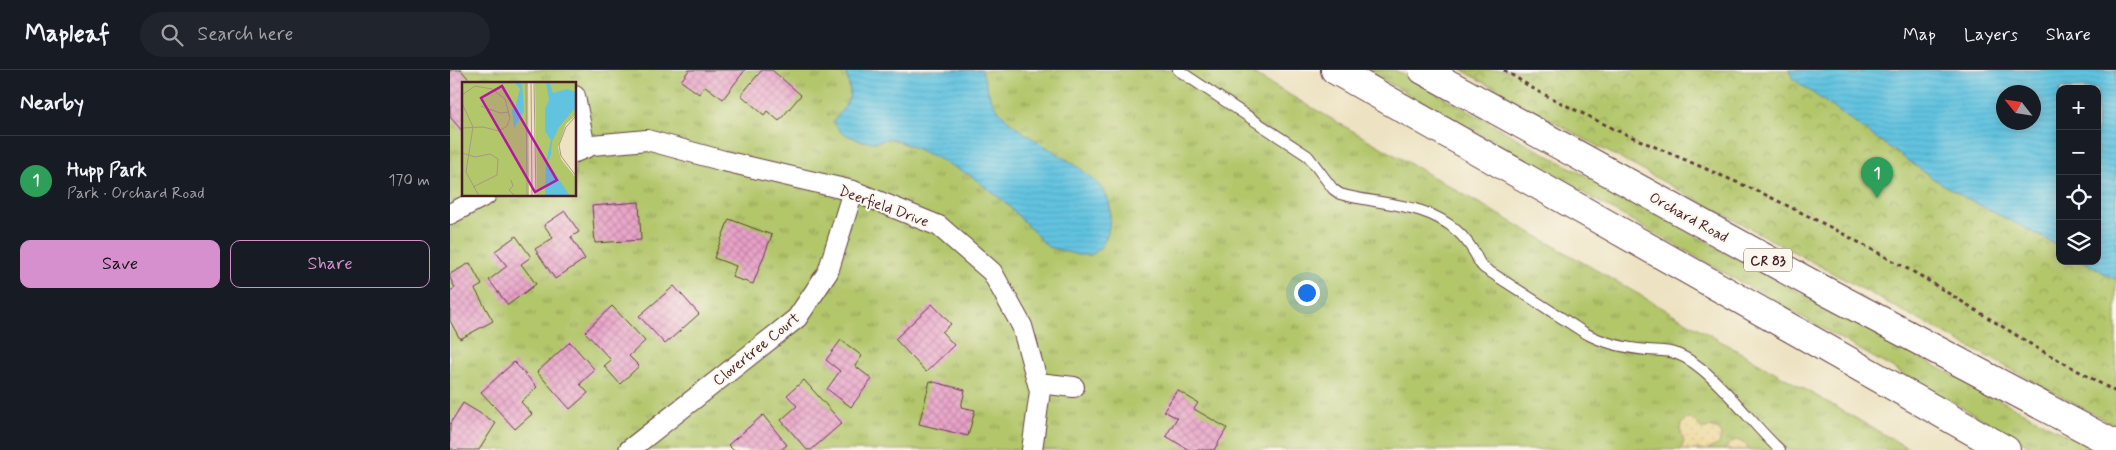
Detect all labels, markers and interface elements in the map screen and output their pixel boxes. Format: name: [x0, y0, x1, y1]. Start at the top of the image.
search box: [140, 12, 490, 57]
text: Mapleaf: [25, 19, 110, 50]
icon: search: [158, 21, 186, 49]
text: Search here: [198, 22, 293, 47]
text: Map: [1903, 23, 1936, 47]
text: Layers: [1964, 23, 2018, 47]
text: Share: [2046, 23, 2091, 47]
inset map: [462, 82, 576, 196]
north arrow: [1996, 85, 2041, 130]
map controls: [2056, 85, 2101, 265]
button: +: [2056, 85, 2101, 130]
text: Nearby: [20, 89, 84, 117]
button: −: [2056, 130, 2101, 175]
pin: 1: [1861, 157, 1893, 198]
text: Hupp Park: [67, 158, 147, 183]
text: 1: [32, 170, 40, 191]
text: 170 m: [388, 170, 430, 191]
button: locate: [2056, 175, 2101, 220]
street label: Deerfield Drive: [836, 181, 932, 233]
text: Park · Orchard Road: [67, 183, 205, 204]
street label: Orchard Road: [1645, 188, 1732, 248]
button: layers: [2056, 220, 2101, 265]
button: Save: [20, 240, 220, 288]
button: Share: [230, 240, 430, 288]
road number: CR 83: [1744, 248, 1792, 272]
your location: [1294, 280, 1320, 306]
street label: Clovertree Court: [709, 309, 804, 391]

